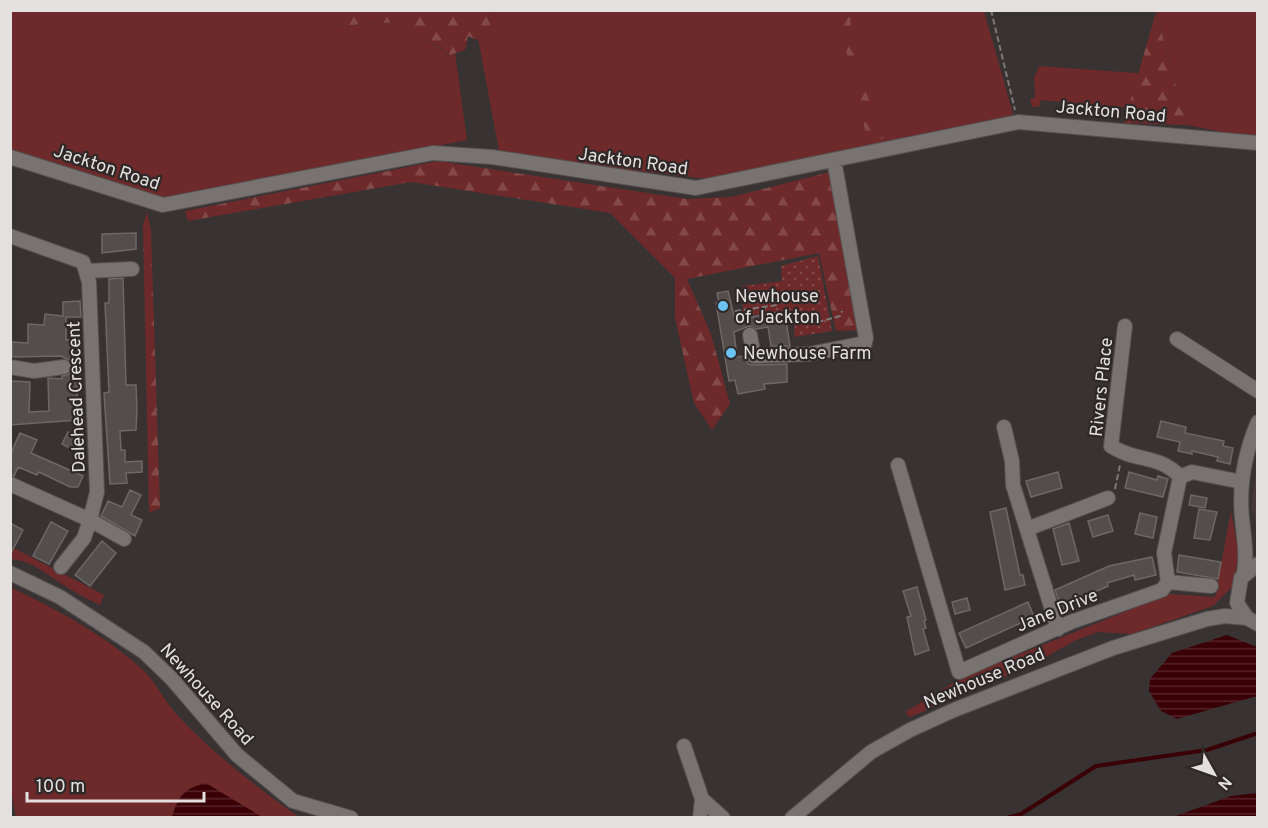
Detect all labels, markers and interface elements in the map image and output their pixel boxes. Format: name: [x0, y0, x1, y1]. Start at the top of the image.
street label: Jackton Road: [1055, 96, 1167, 129]
street label: Jackton Road: [50, 140, 163, 196]
street label: Jackton Road: [576, 143, 689, 182]
place label: Newhouse of Jackton: [735, 286, 820, 330]
marker: Newhouse of Jackton: [716, 299, 730, 313]
street label: Dalehead Crescent: [63, 321, 92, 473]
street label: Rivers Place: [1086, 336, 1119, 438]
place label: Newhouse Farm: [743, 343, 871, 366]
marker: Newhouse Farm: [724, 346, 738, 360]
street label: Jane Drive: [1013, 585, 1102, 638]
street label: Newhouse Road: [154, 639, 258, 751]
street label: Newhouse Road: [920, 643, 1049, 715]
north arrow: [1184, 744, 1244, 804]
scale bar: [27, 765, 204, 803]
text: N: [1213, 772, 1235, 793]
text: 100 m: [36, 776, 85, 799]

